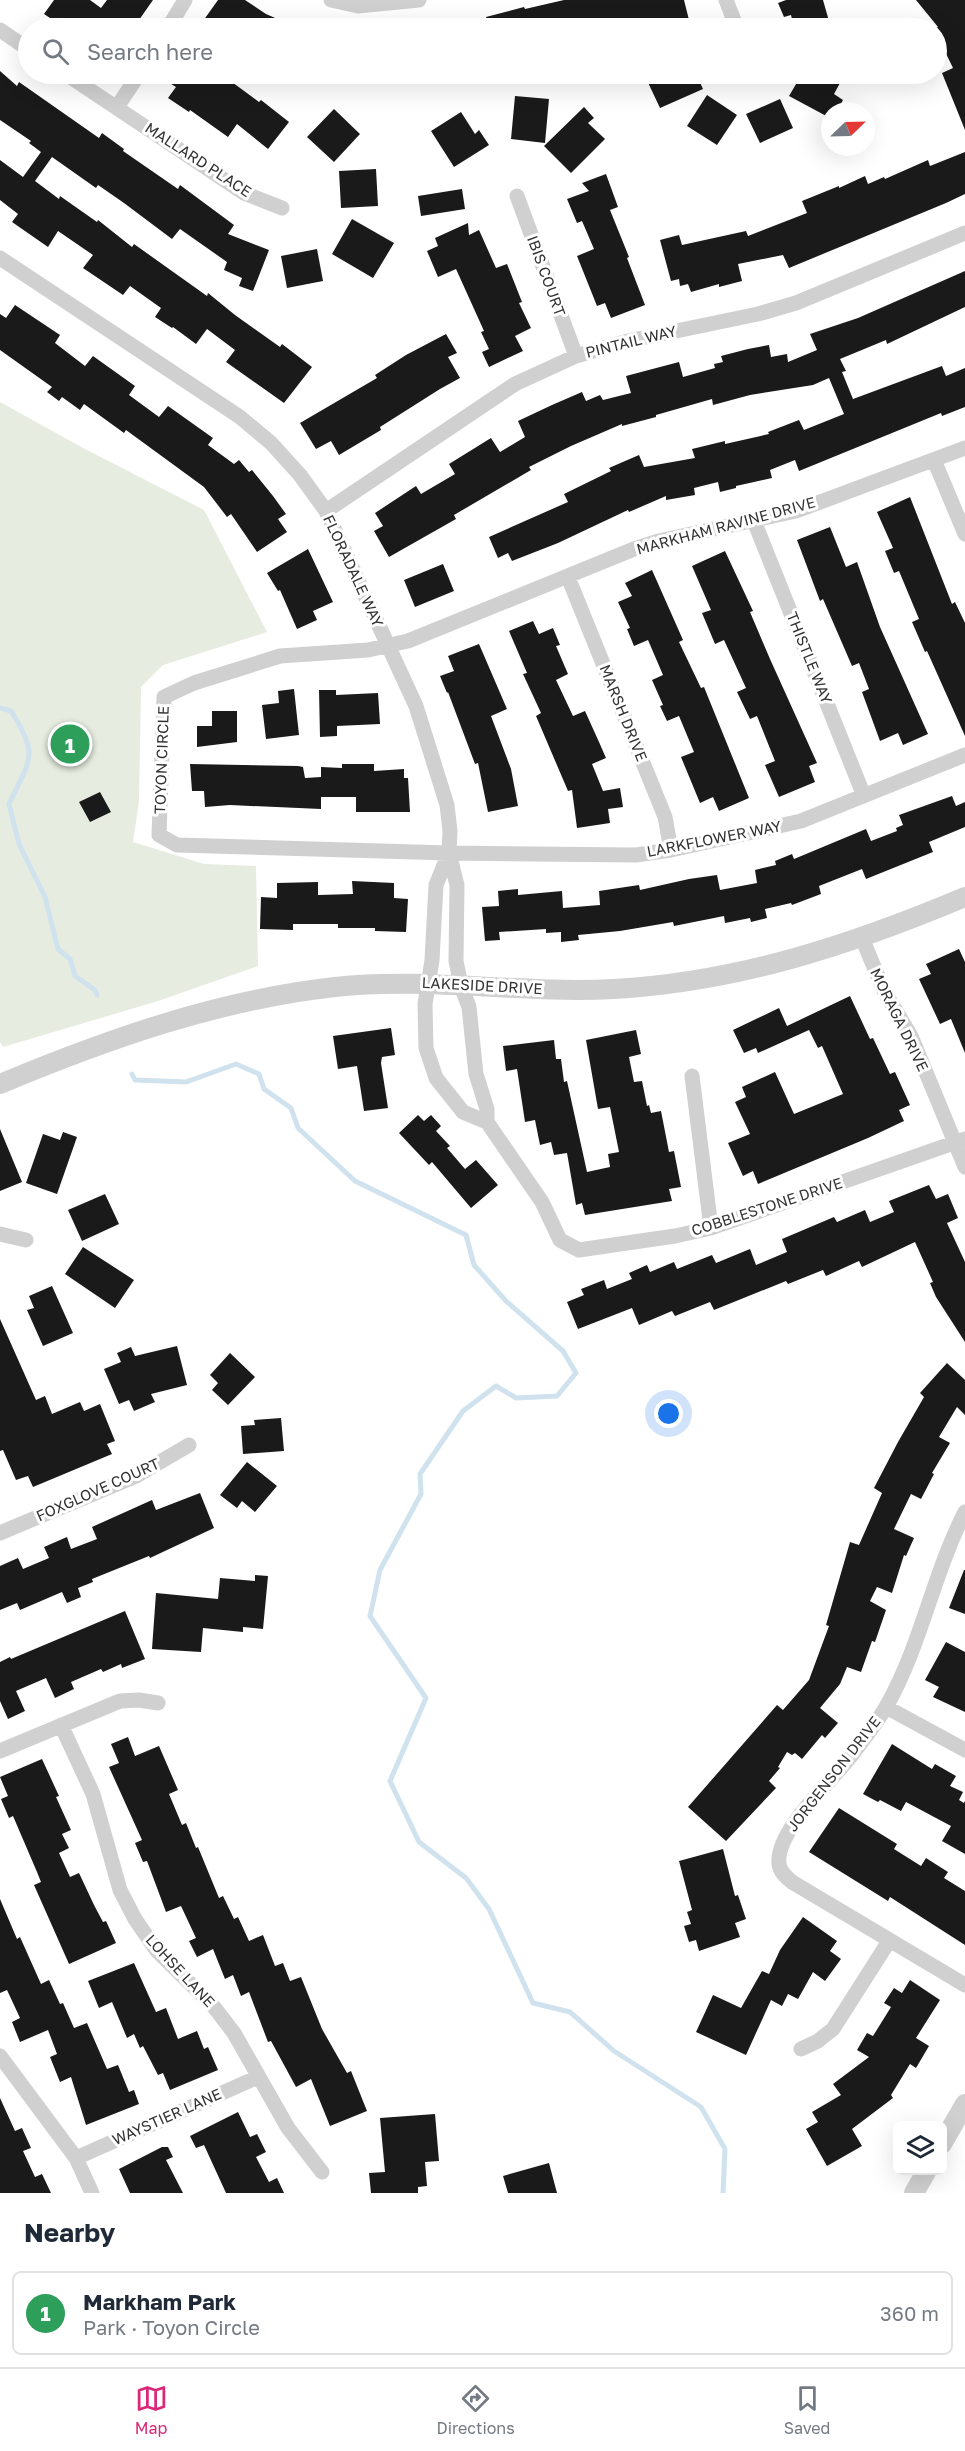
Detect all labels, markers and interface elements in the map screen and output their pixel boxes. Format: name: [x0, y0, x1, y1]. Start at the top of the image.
search box: [18, 18, 947, 84]
icon: search: [39, 35, 72, 68]
text: Search here: [87, 38, 213, 65]
north arrow: [821, 102, 875, 156]
street label: MALLARD PLACE: [142, 118, 255, 200]
street label: IBIS COURT: [524, 233, 570, 318]
street label: PINTAIL WAY: [584, 321, 678, 361]
street label: MARKHAM RAVINE DRIVE: [634, 493, 817, 558]
street label: FLORADALE WAY: [320, 512, 388, 630]
street label: THISTLE WAY: [783, 609, 837, 706]
street label: MARSH DRIVE: [596, 662, 651, 764]
street label: TOYON CIRCLE: [150, 706, 172, 814]
pin: 1: [50, 722, 90, 766]
street label: LARKFLOWER WAY: [645, 816, 783, 860]
street label: MORAGA DRIVE: [867, 965, 933, 1074]
street label: LAKESIDE DRIVE: [421, 973, 543, 997]
street label: COBBLESTONE DRIVE: [689, 1173, 844, 1239]
your location: [654, 1399, 683, 1428]
street label: FOXGLOVE COURT: [33, 1454, 162, 1524]
street label: JORGENSON DRIVE: [783, 1712, 884, 1835]
street label: LOHSE LANE: [143, 1930, 219, 2010]
street label: WAYSTIER LANE: [109, 2084, 224, 2148]
map controls: [893, 2121, 947, 2175]
button: layers: [893, 2121, 947, 2175]
text: Nearby: [24, 2217, 115, 2248]
text: Markham Park: [83, 2288, 236, 2315]
text: 1: [40, 2301, 51, 2325]
text: 360 m: [880, 2301, 939, 2325]
text: Park · Toyon Circle: [83, 2315, 260, 2339]
tab: Map: [135, 2382, 168, 2438]
tab: Directions: [437, 2382, 515, 2438]
tab: Saved: [784, 2382, 830, 2438]

